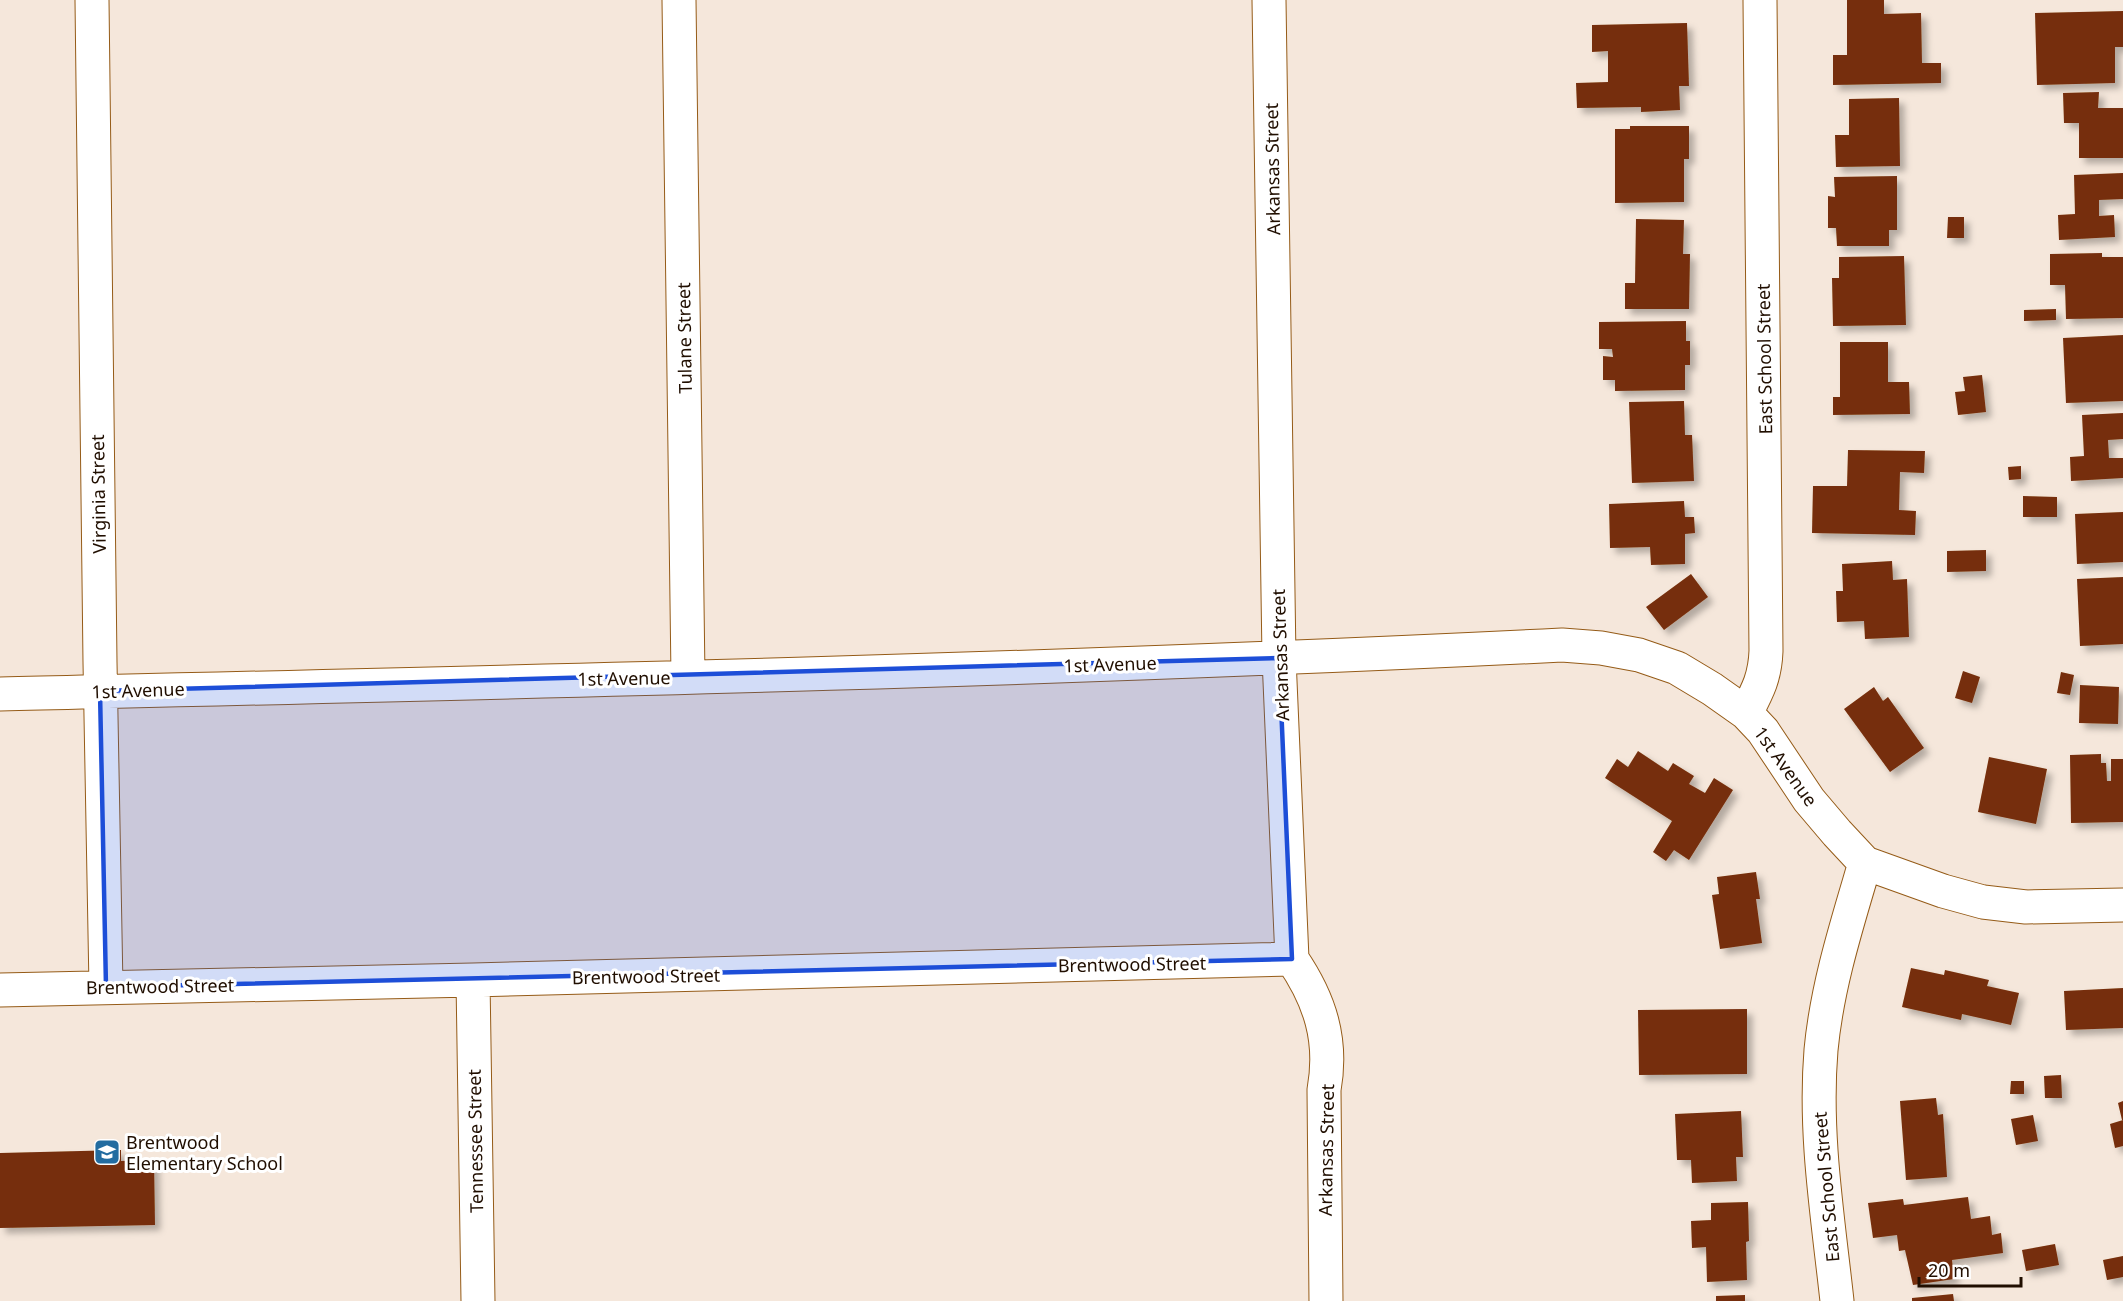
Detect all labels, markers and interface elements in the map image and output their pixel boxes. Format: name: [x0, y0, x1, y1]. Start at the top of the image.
street label: Arkansas Street: [1259, 102, 1285, 235]
street label: Tulane Street: [671, 282, 697, 394]
street label: East School Street: [1751, 283, 1777, 435]
street label: Virginia Street: [85, 434, 111, 554]
street label: Arkansas Street: [1266, 588, 1294, 721]
street label: 1st Avenue: [1063, 650, 1157, 678]
street label: 1st Avenue: [577, 665, 671, 691]
street label: 1st Avenue: [91, 676, 185, 704]
street label: 1st Avenue: [1749, 721, 1823, 811]
street label: Brentwood Street: [1058, 951, 1207, 977]
street label: Brentwood Street: [572, 963, 721, 989]
street label: Brentwood Street: [86, 973, 235, 999]
street label: Tennessee Street: [462, 1068, 488, 1213]
street label: Arkansas Street: [1313, 1083, 1339, 1216]
street label: East School Street: [1807, 1110, 1845, 1263]
place label: Brentwood Elementary School: [126, 1130, 283, 1175]
school or university icon: Brentwood Elementary School: [92, 1137, 122, 1167]
scale bar: [1919, 1250, 2021, 1288]
text: 20 m: [1928, 1258, 1970, 1282]

